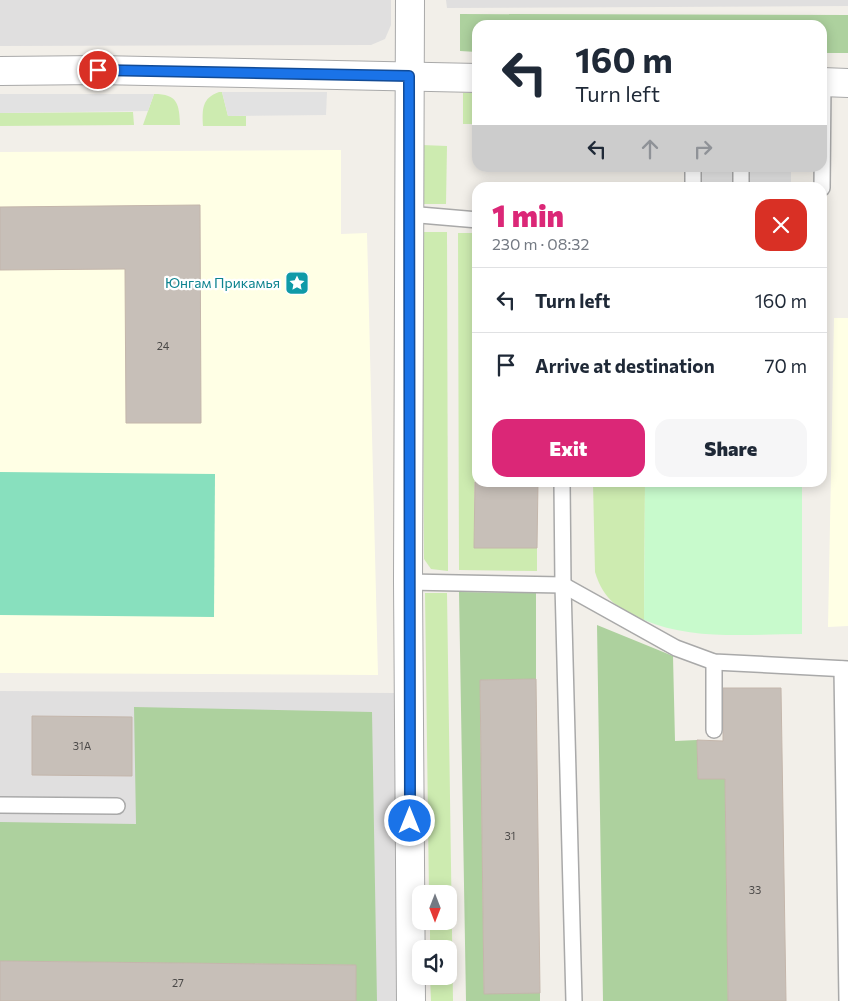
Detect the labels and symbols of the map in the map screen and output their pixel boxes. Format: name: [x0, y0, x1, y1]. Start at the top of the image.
pin: [77, 49, 119, 91]
place icon: Юнгам Прикамья: [284, 270, 310, 296]
place label: Юнгам Прикамья: [165, 274, 280, 291]
house number: 24: [157, 339, 170, 352]
house number: 31А: [73, 739, 92, 752]
position arrow: [383, 794, 435, 846]
house number: 31: [505, 829, 515, 842]
house number: 33: [749, 883, 761, 896]
north arrow: [412, 885, 458, 930]
house number: 27: [172, 976, 184, 989]

